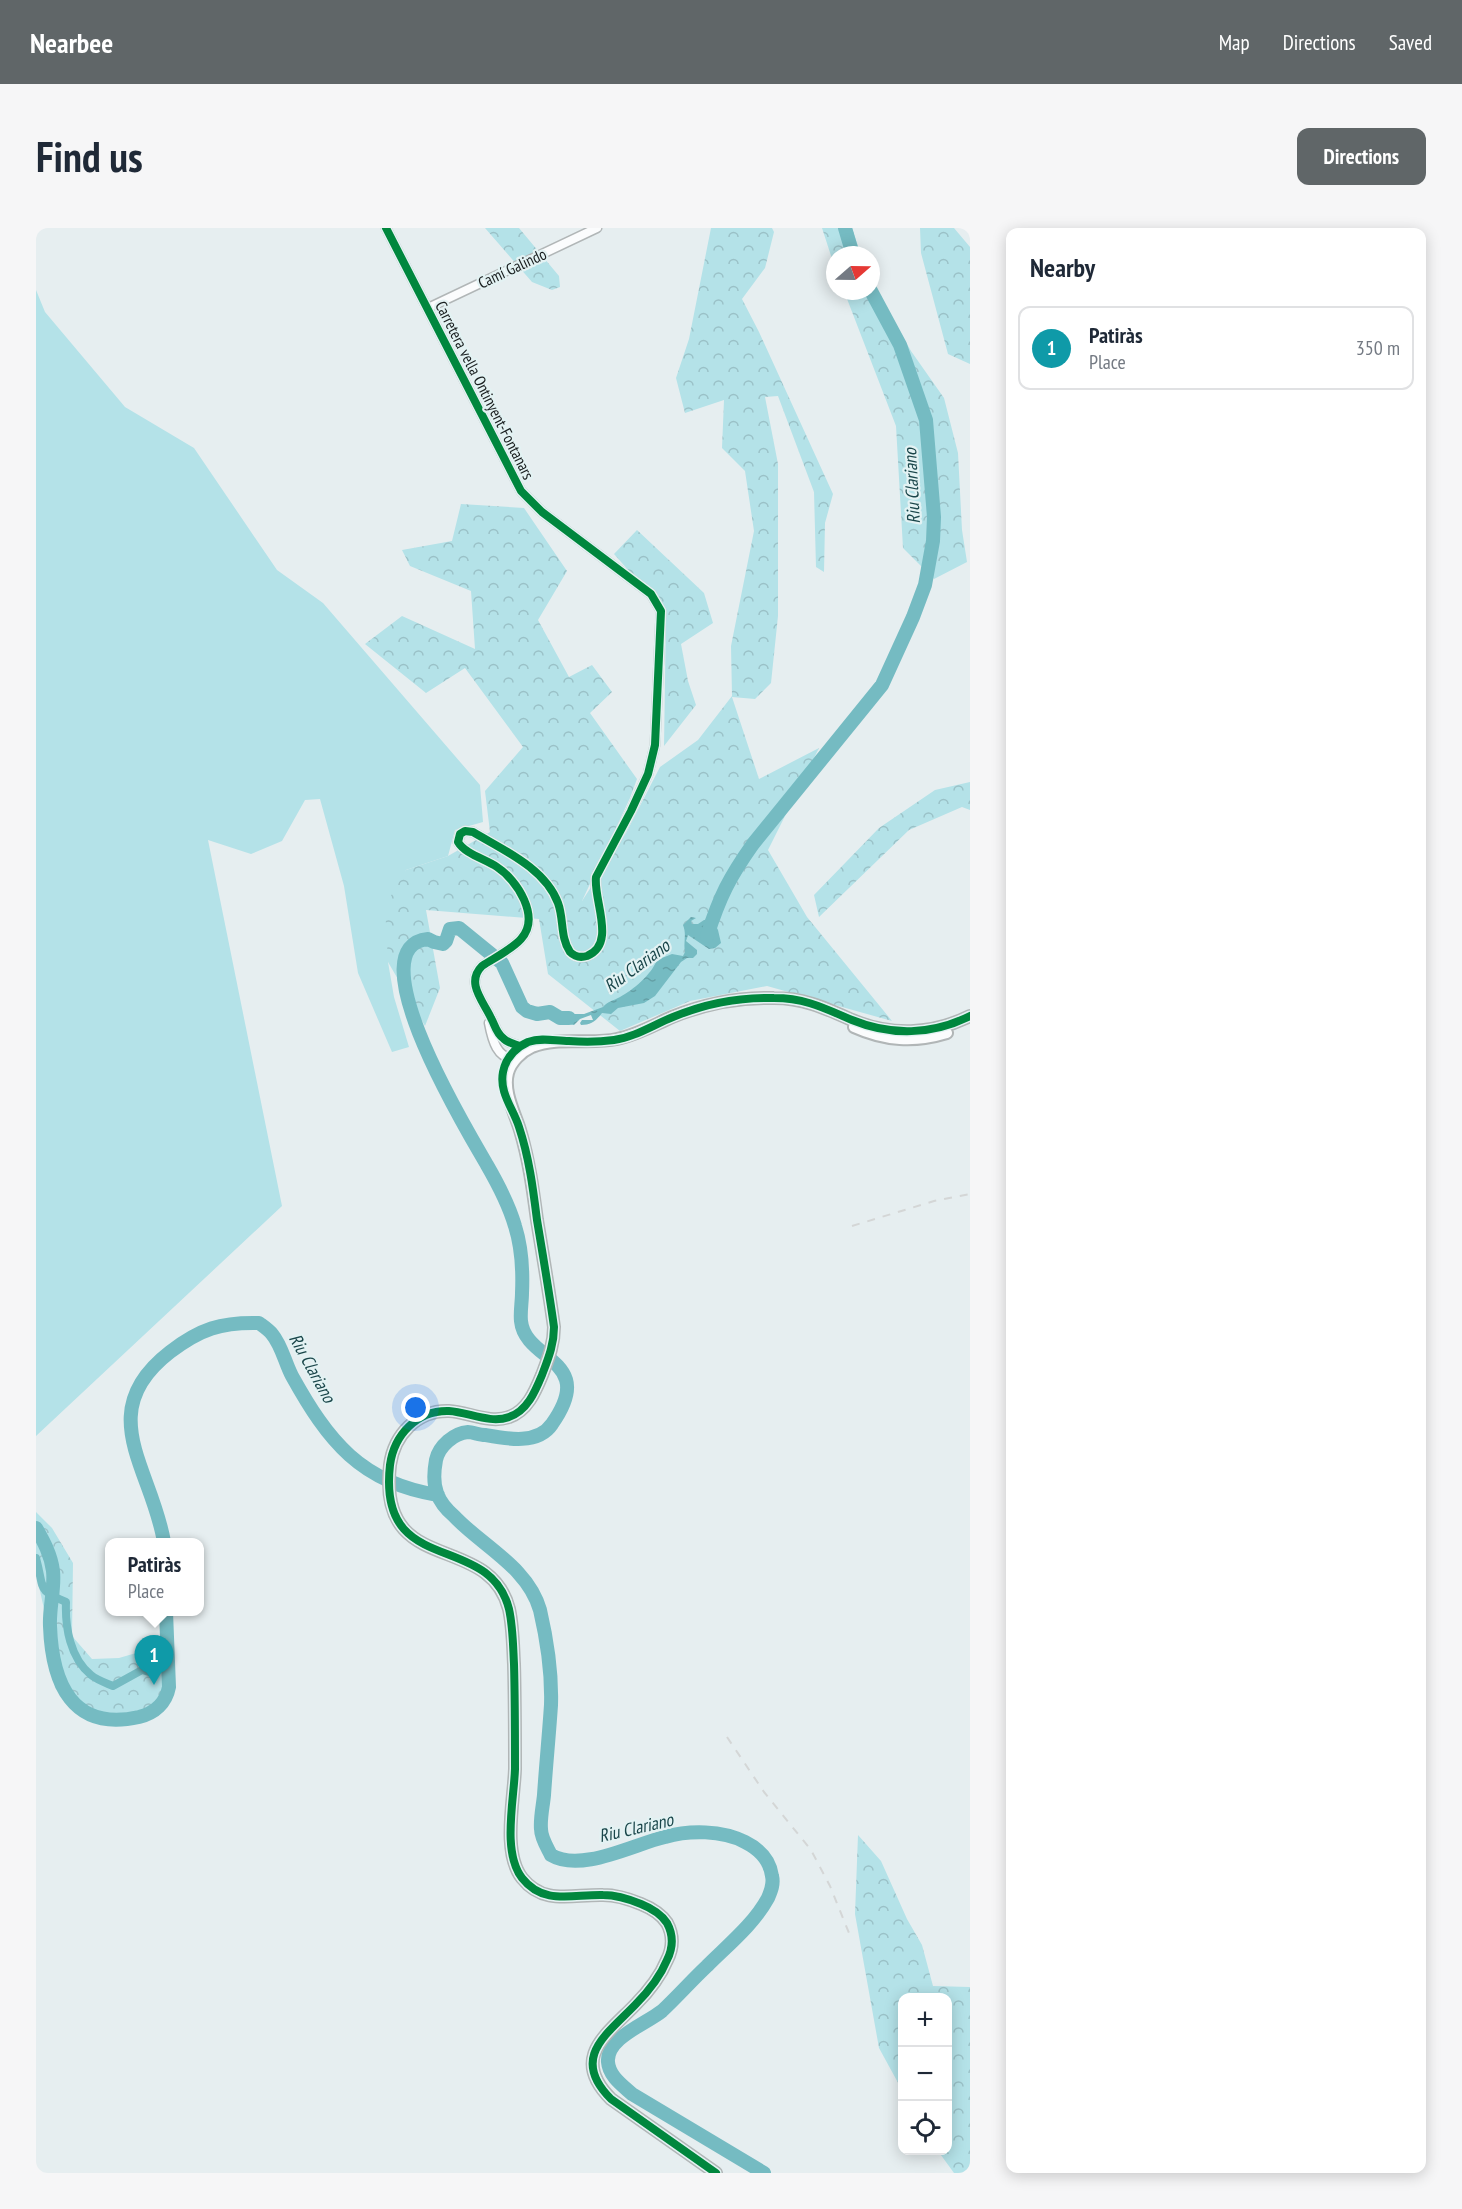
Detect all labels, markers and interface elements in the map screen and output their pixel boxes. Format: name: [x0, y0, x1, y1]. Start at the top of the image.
text: Nearbee: [30, 24, 113, 61]
text: Map: [1219, 29, 1250, 56]
text: Directions: [1283, 29, 1356, 56]
text: Saved: [1389, 29, 1432, 56]
button: Directions: [1297, 128, 1426, 185]
text: Find us: [36, 129, 143, 184]
street label: Camí Galindo: [475, 243, 549, 293]
north arrow: [826, 246, 880, 300]
text: Nearby: [1030, 251, 1095, 284]
street label: Carretera vella Ontinyent-Fontanars: [431, 297, 539, 483]
text: Patiràs: [1089, 321, 1143, 349]
text: 1: [1047, 335, 1056, 361]
text: 350 m: [1356, 335, 1400, 361]
text: Place: [1089, 349, 1126, 375]
water label: Riu Clariano: [898, 446, 925, 524]
water label: Riu Clariano: [599, 933, 675, 997]
water label: Riu Clariano: [284, 1329, 341, 1407]
your location: [401, 1393, 430, 1422]
popup: [105, 1538, 204, 1616]
text: Patiràs: [128, 1550, 181, 1578]
text: Place: [128, 1578, 164, 1604]
pin: 1: [134, 1636, 174, 1685]
water label: Riu Clariano: [597, 1808, 676, 1847]
map controls: [898, 1993, 952, 2155]
button: +: [898, 1993, 952, 2047]
button: −: [898, 2047, 952, 2101]
button: locate: [898, 2101, 952, 2155]

